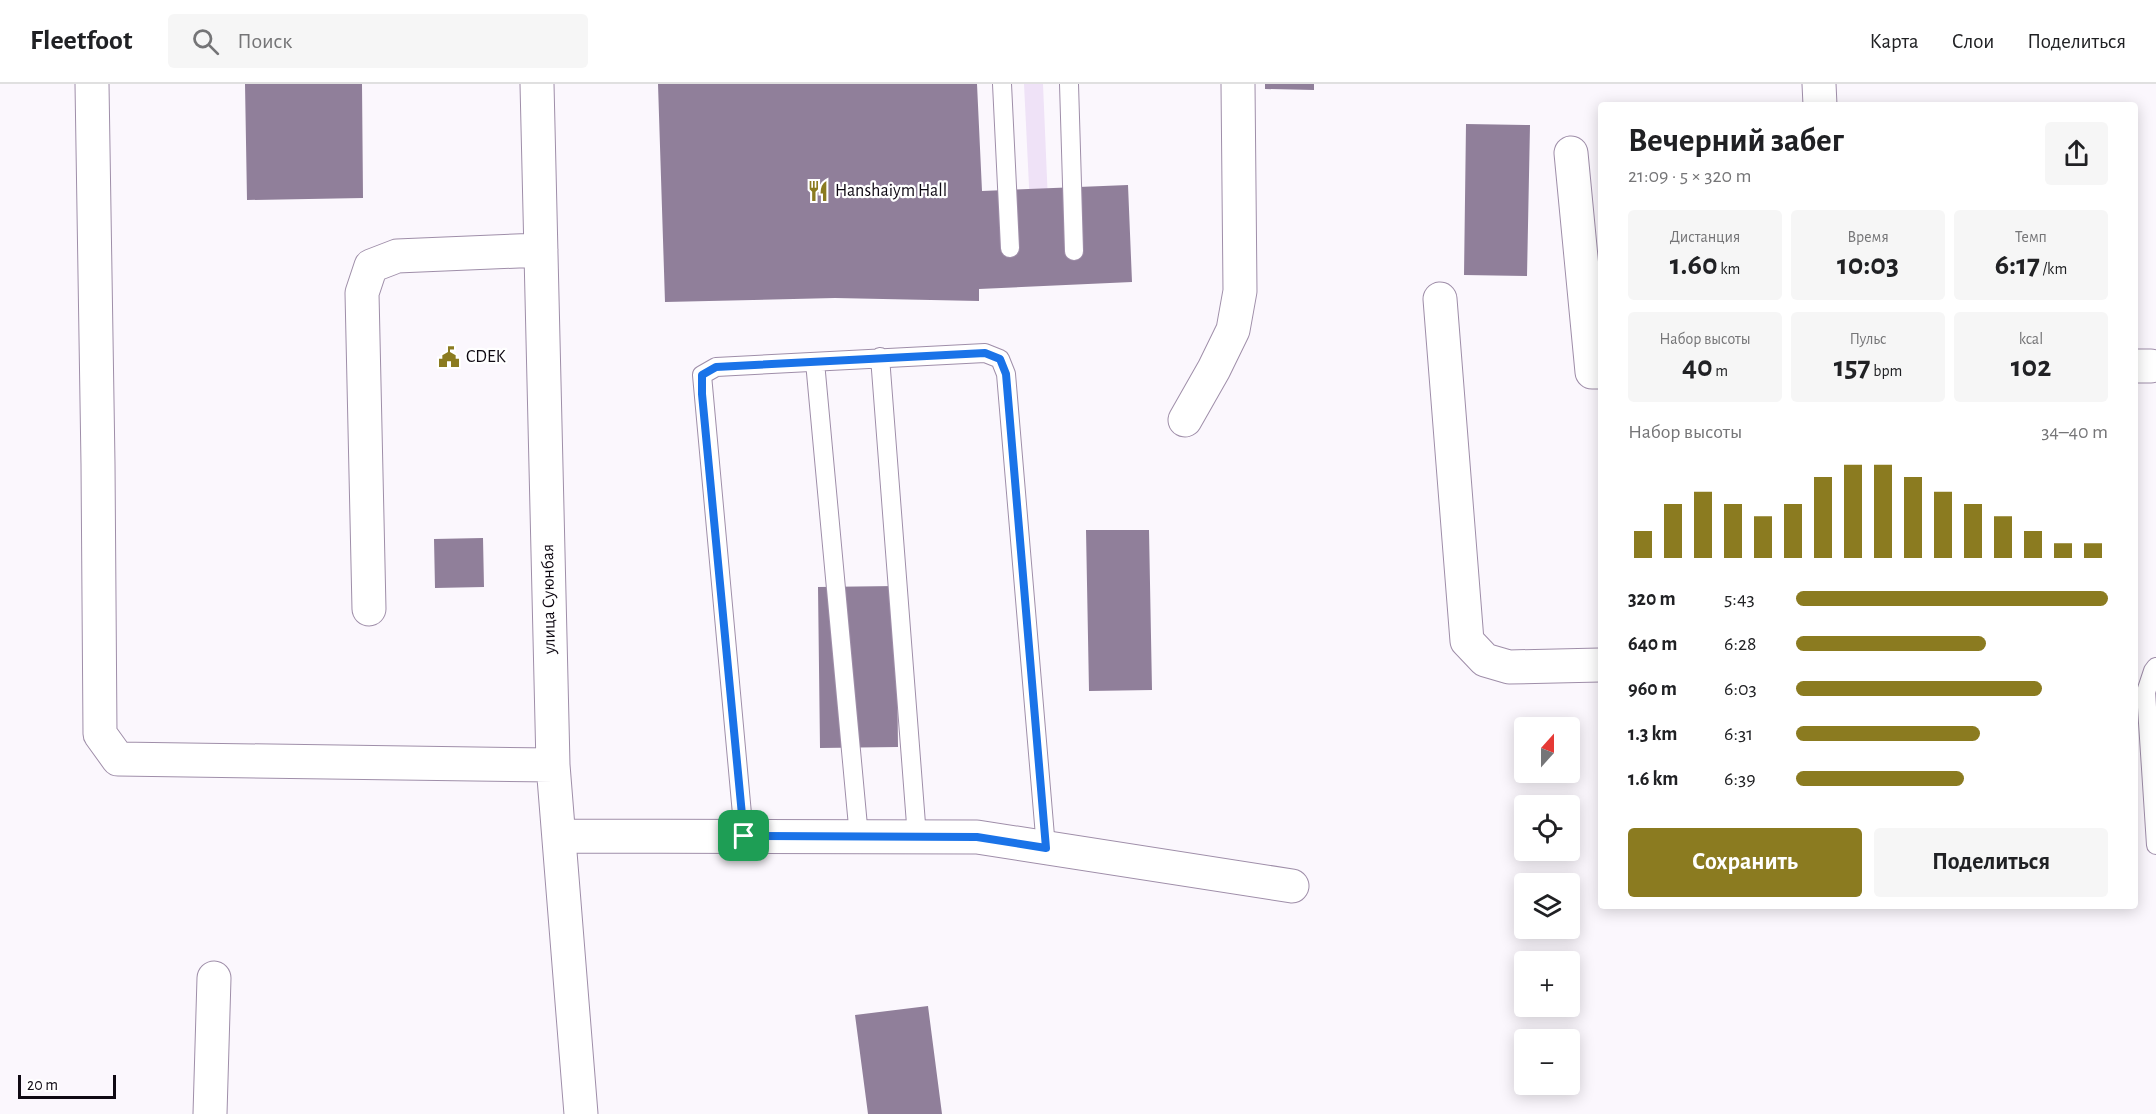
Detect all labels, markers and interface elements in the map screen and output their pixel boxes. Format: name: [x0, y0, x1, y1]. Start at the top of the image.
search box: [168, 14, 588, 68]
icon: search: [189, 25, 222, 58]
text: Fleetfoot: [30, 27, 132, 55]
text: Поиск: [237, 30, 292, 52]
text: Карта: [1869, 31, 1919, 52]
text: Слои: [1952, 31, 1994, 52]
text: Поделиться: [2027, 31, 2126, 52]
button: share: [2045, 122, 2108, 185]
text: Вечерний забег: [1628, 125, 1844, 158]
text: 21:09 · 5 × 320 m: [1628, 166, 1751, 186]
restaurant icon: Hanshaiym Hall: [806, 179, 830, 203]
place label: Hanshaiym Hall: [835, 182, 947, 200]
text: Дистанция: [1670, 229, 1740, 245]
text: Время: [1847, 229, 1889, 245]
text: Темп: [2015, 229, 2047, 245]
text: 1.60: [1670, 250, 1718, 280]
text: 10:03: [1837, 250, 1899, 280]
text: 6:17: [1995, 250, 2040, 280]
text: km: [1718, 261, 1740, 277]
text: /km: [2040, 261, 2067, 277]
text: Набор высоты: [1659, 331, 1751, 347]
text: Пульс: [1849, 331, 1887, 347]
text: kcal: [2019, 331, 2043, 347]
public building icon: CDEK: [437, 345, 461, 369]
place label: CDEK: [466, 348, 506, 366]
text: 40: [1682, 352, 1713, 382]
text: 157: [1834, 352, 1871, 382]
text: 102: [2011, 352, 2051, 382]
text: m: [1713, 363, 1728, 379]
text: bpm: [1871, 363, 1902, 379]
text: Набор высоты: [1628, 422, 1742, 442]
text: 34–40 m: [2041, 422, 2108, 442]
street label: улица Суюнбая: [538, 544, 559, 655]
text: 320 m: [1628, 589, 1676, 609]
text: 5:43: [1724, 589, 1755, 609]
text: 640 m: [1628, 634, 1677, 654]
text: 6:28: [1724, 634, 1757, 654]
text: 960 m: [1628, 679, 1677, 699]
text: 6:03: [1724, 679, 1757, 699]
north arrow: [1514, 717, 1580, 783]
map controls: [1514, 717, 1580, 1095]
text: 1.3 km: [1628, 724, 1677, 744]
text: 6:31: [1724, 724, 1753, 744]
text: 1.6 km: [1628, 769, 1679, 789]
text: 6:39: [1724, 769, 1756, 789]
button: locate: [1514, 795, 1580, 861]
pin: [718, 810, 769, 861]
icon: arrive: [727, 819, 760, 852]
button: Сохранить: [1628, 828, 1862, 897]
button: Поделиться: [1874, 828, 2108, 897]
button: layers: [1514, 873, 1580, 939]
button: +: [1514, 951, 1580, 1017]
button: −: [1514, 1029, 1580, 1095]
scale bar: [18, 1072, 116, 1100]
text: 20 m: [27, 1077, 58, 1093]

